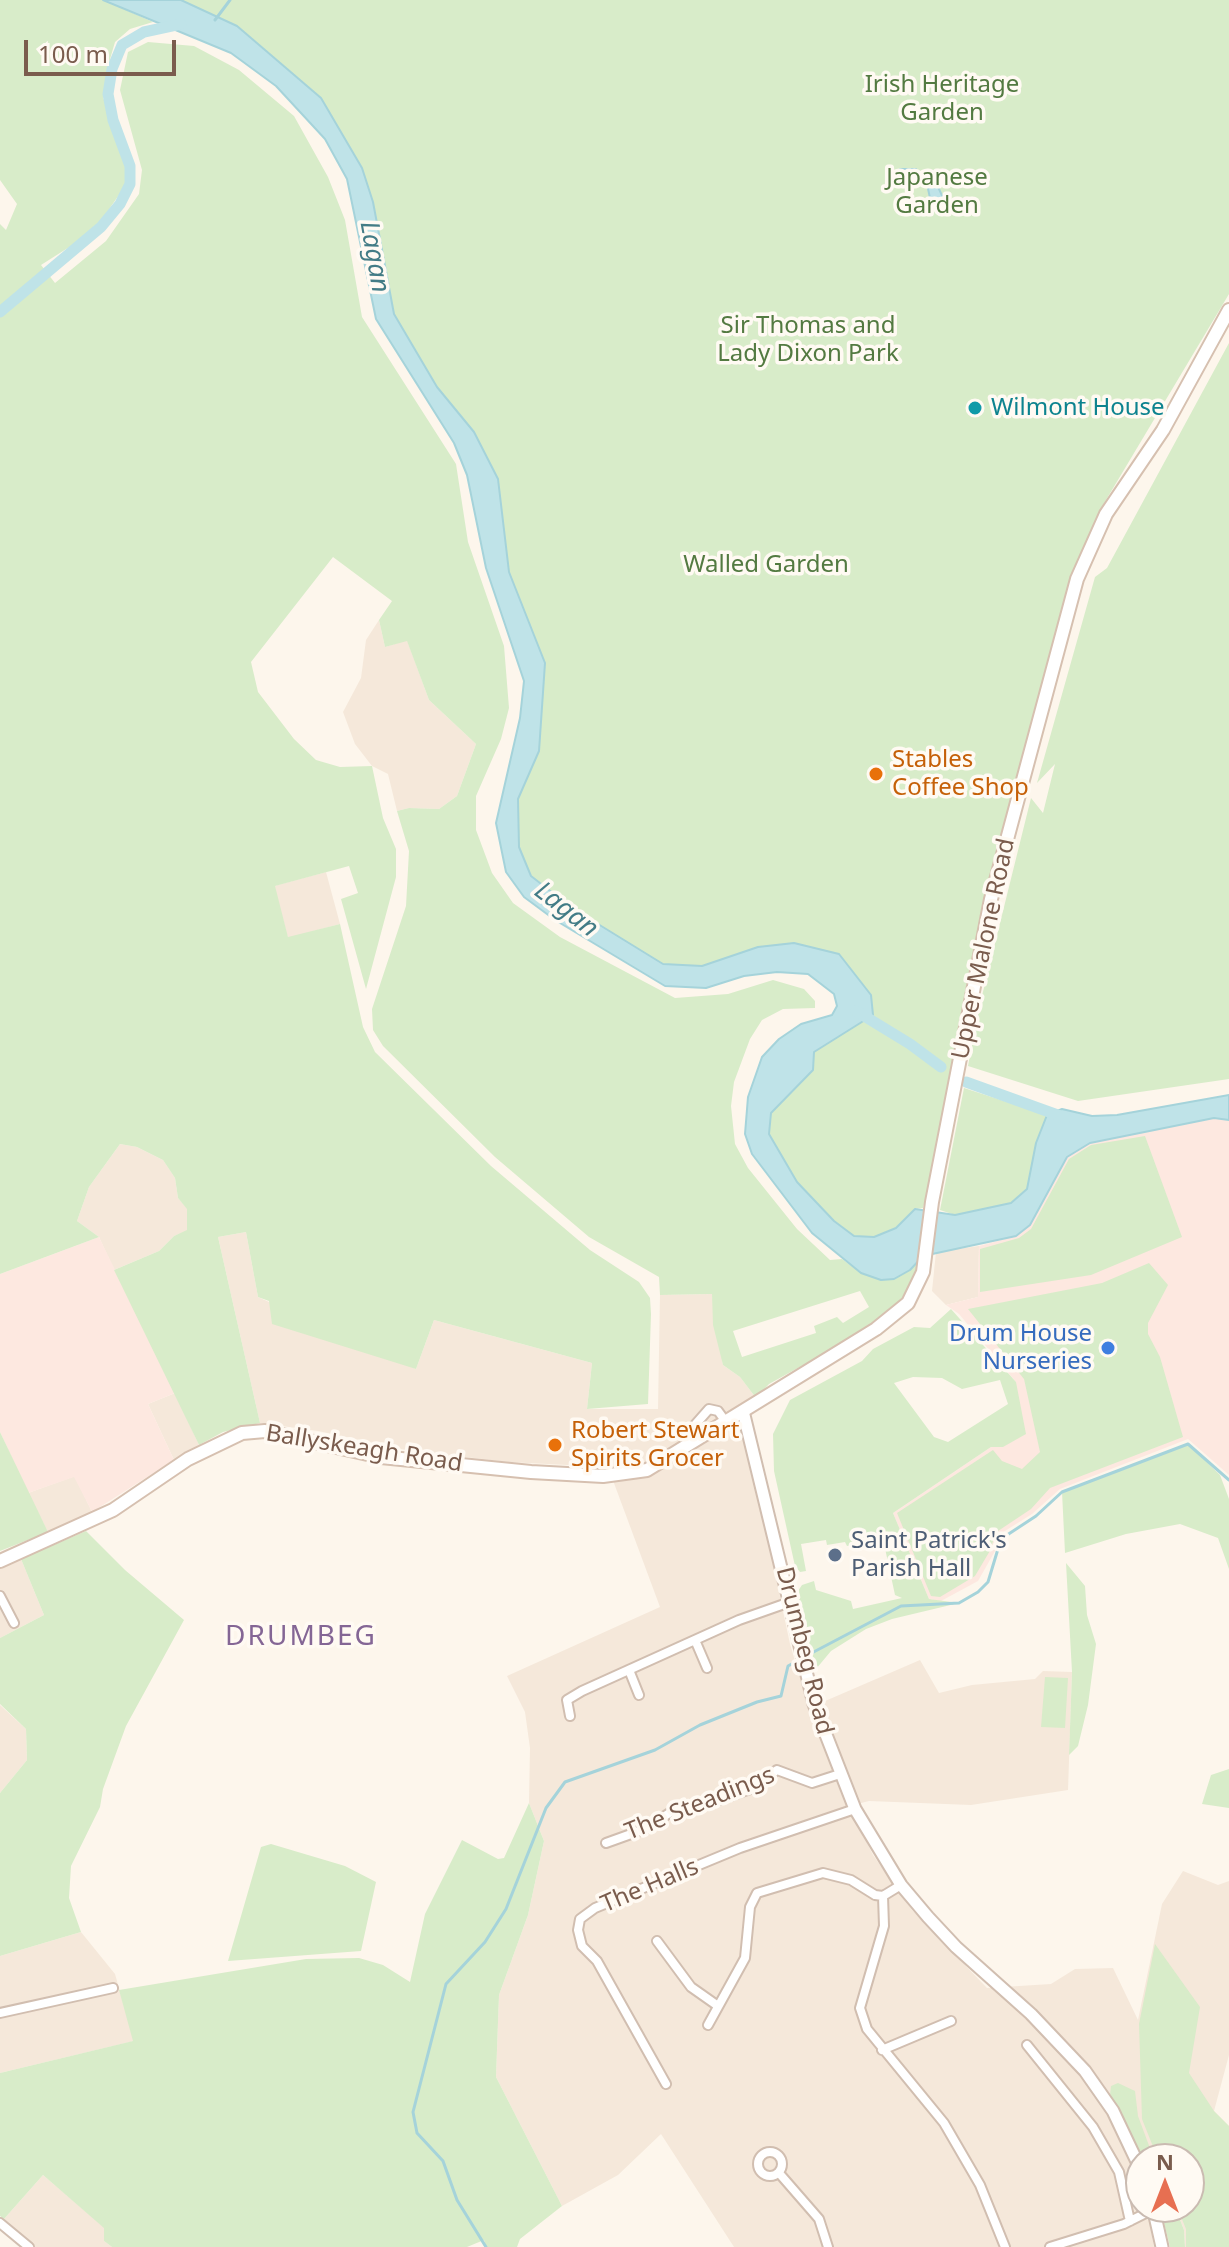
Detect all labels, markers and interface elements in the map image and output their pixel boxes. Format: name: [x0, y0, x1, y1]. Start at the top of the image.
scale bar: [28, 24, 180, 74]
text: 100 m: [38, 37, 108, 70]
park label: Irish Heritage Garden: [865, 71, 1019, 127]
park label: Japanese Garden: [886, 164, 988, 220]
water label: Lagan: [352, 219, 396, 295]
park label: Sir Thomas and Lady Dixon Park: [717, 312, 899, 368]
place label: Wilmont House: [991, 394, 1165, 422]
marker: Wilmont House: [966, 399, 984, 417]
park label: Walled Garden: [683, 551, 849, 579]
place label: Stables Coffee Shop: [892, 746, 1029, 802]
marker: Stables Coffee Shop: [867, 765, 885, 783]
street label: Upper Malone Road: [947, 836, 1021, 1062]
water label: Lagan: [528, 876, 604, 944]
place label: Drum House Nurseries: [949, 1320, 1092, 1376]
marker: Drum House Nurseries: [1099, 1339, 1117, 1357]
place label: Robert Stewart Spirits Grocer: [571, 1417, 739, 1473]
street label: Ballyskeagh Road: [264, 1419, 464, 1479]
marker: Robert Stewart Spirits Grocer: [546, 1436, 564, 1454]
place label: Saint Patrick's Parish Hall: [851, 1527, 1007, 1583]
marker: Saint Patrick's Parish Hall: [826, 1546, 844, 1564]
street label: Drumbeg Road: [769, 1564, 839, 1738]
district label: DRUMBEG: [225, 1620, 377, 1654]
street label: The Steadings: [621, 1761, 779, 1847]
street label: The Halls: [597, 1853, 703, 1919]
north arrow: [1125, 2143, 1205, 2223]
text: N: [1156, 2146, 1174, 2176]

